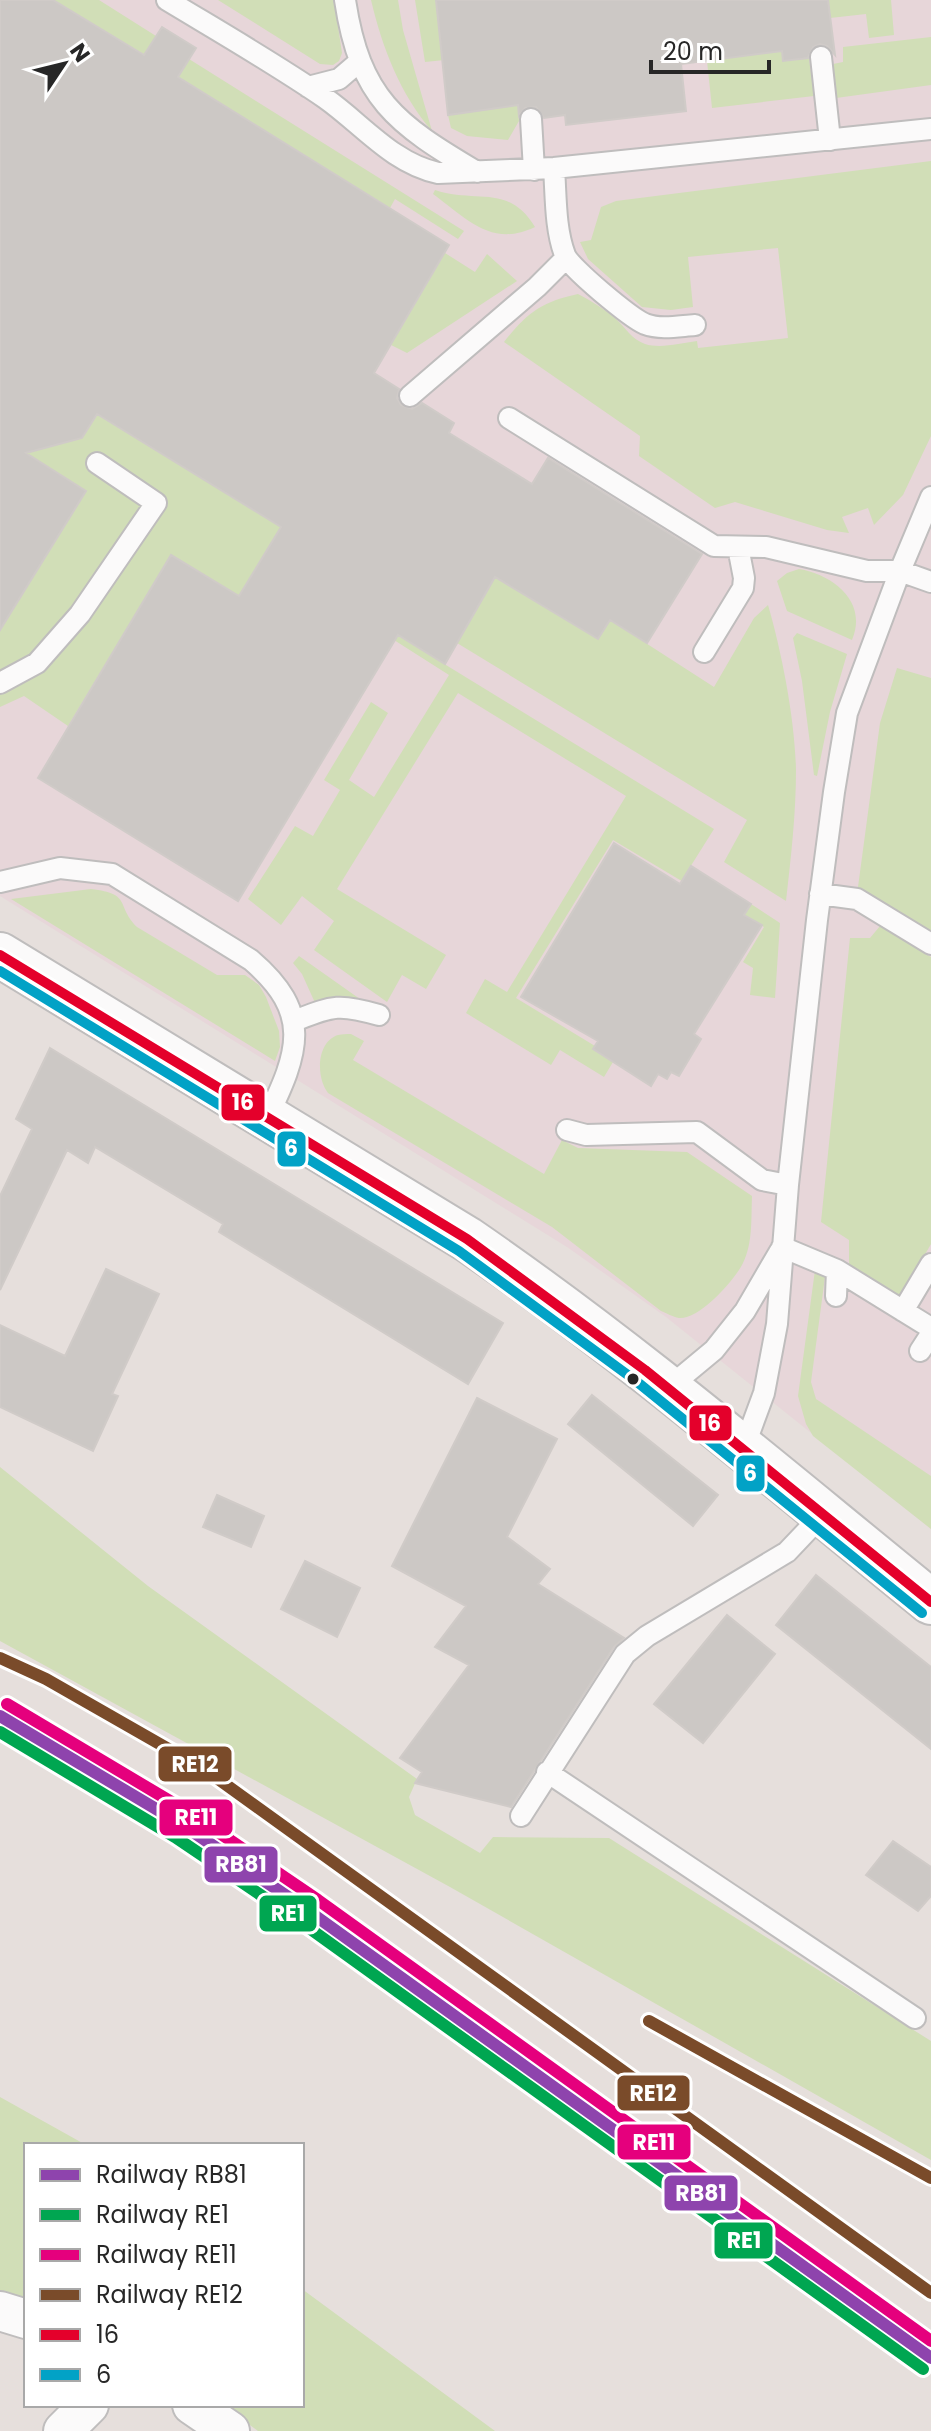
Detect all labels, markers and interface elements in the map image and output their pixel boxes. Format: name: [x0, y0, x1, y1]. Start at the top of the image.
north arrow: [24, 24, 104, 104]
scale bar: [651, 24, 769, 74]
text: 20 m: [663, 35, 723, 68]
text: N: [63, 37, 97, 68]
line badge: 16: [220, 1083, 266, 1122]
text: 16: [232, 1087, 254, 1118]
line badge: 6: [276, 1130, 307, 1168]
text: 6: [284, 1133, 298, 1164]
unlabelled marker: [625, 1371, 641, 1387]
line badge: 16: [688, 1404, 733, 1442]
text: 16: [699, 1408, 721, 1439]
line badge: 6: [735, 1454, 766, 1493]
text: 6: [743, 1458, 757, 1489]
line badge: RE12: [157, 1745, 233, 1783]
text: RE12: [171, 1749, 219, 1780]
line badge: RE11: [158, 1798, 234, 1837]
text: RE11: [175, 1802, 217, 1833]
line badge: RB81: [203, 1845, 279, 1884]
text: RB81: [215, 1849, 267, 1880]
line badge: RE1: [258, 1894, 318, 1933]
text: RE1: [271, 1898, 305, 1929]
line badge: RE12: [616, 2074, 691, 2112]
text: RE12: [629, 2078, 677, 2109]
line badge: RE11: [616, 2123, 692, 2161]
text: RE11: [633, 2127, 675, 2158]
legend: [24, 2143, 304, 2407]
text: Railway RB81: [96, 2158, 247, 2191]
line badge: RB81: [663, 2174, 739, 2212]
text: RB81: [675, 2178, 727, 2209]
text: Railway RE1: [96, 2198, 229, 2231]
line badge: RE1: [713, 2221, 774, 2260]
text: RE1: [727, 2225, 761, 2256]
text: Railway RE11: [96, 2238, 237, 2271]
text: Railway RE12: [96, 2278, 243, 2311]
text: 16: [96, 2318, 119, 2351]
text: 6: [96, 2358, 111, 2391]

